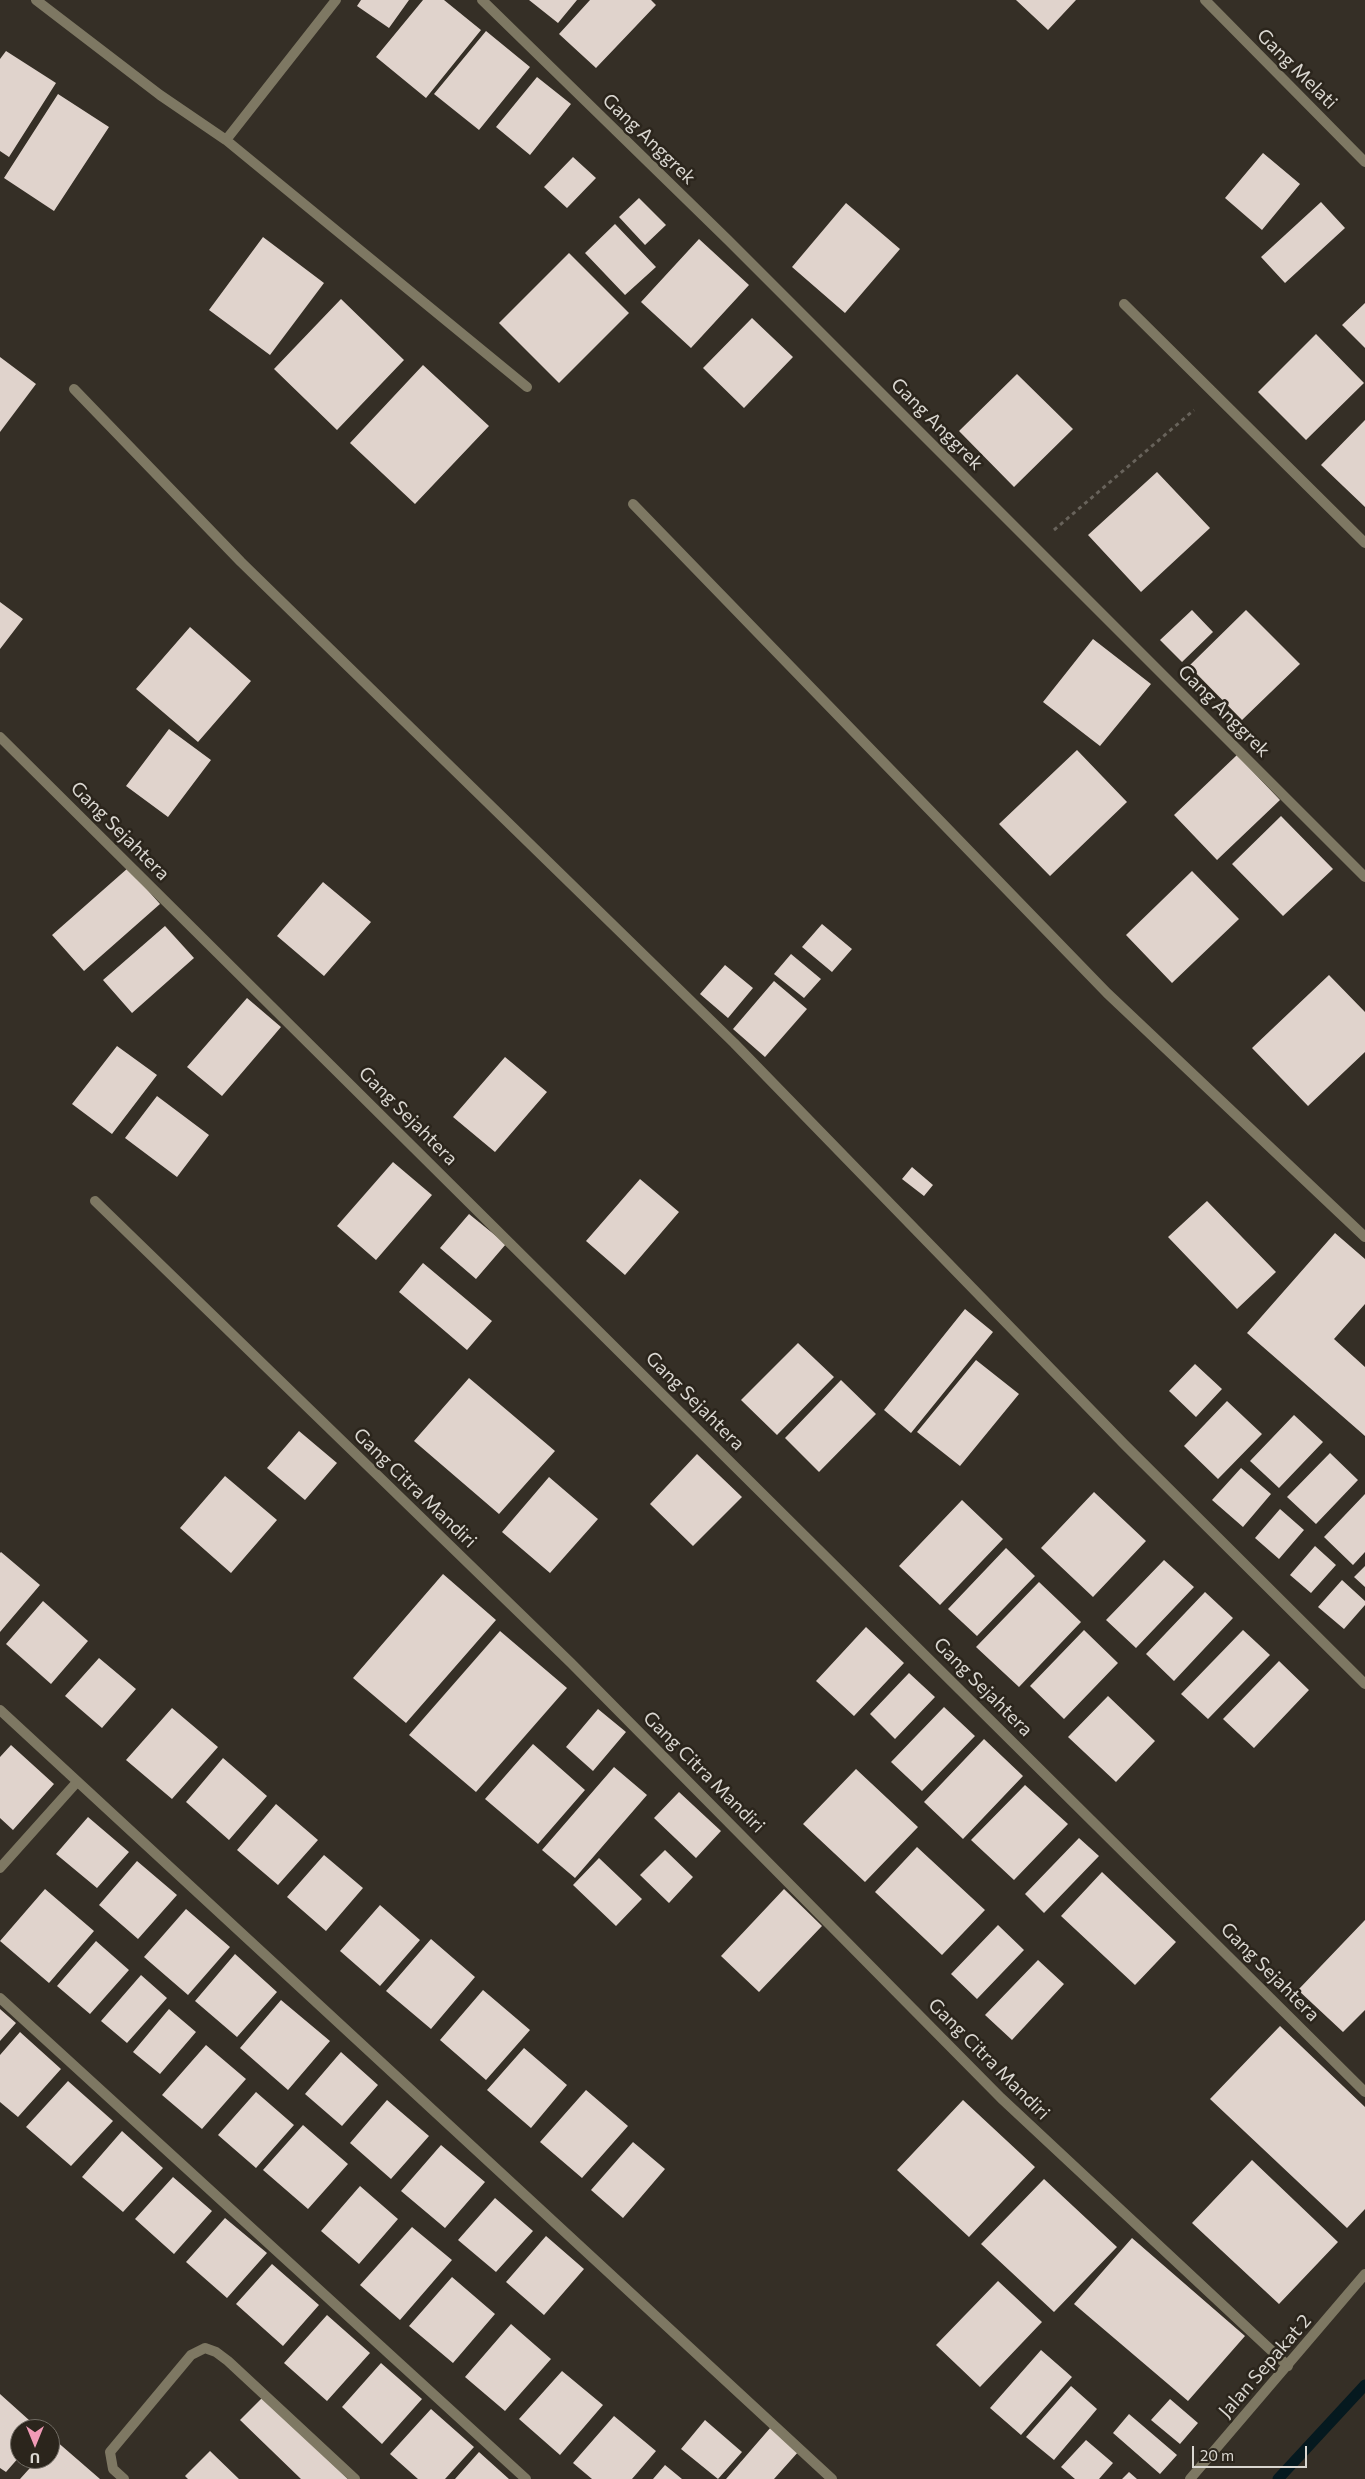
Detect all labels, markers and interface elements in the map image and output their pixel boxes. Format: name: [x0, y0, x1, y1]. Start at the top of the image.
street label: Gang Melati: [1252, 24, 1342, 114]
street label: Gang Anggrek: [598, 89, 700, 189]
street label: Gang Anggrek: [886, 373, 988, 475]
street label: Gang Anggrek: [1173, 660, 1275, 762]
street label: Gang Sejahtera: [66, 777, 174, 885]
street label: Gang Sejahtera: [354, 1062, 462, 1170]
street label: Gang Sejahtera: [641, 1347, 749, 1455]
street label: Gang Citra Mandiri: [349, 1423, 481, 1553]
street label: Gang Sejahtera: [929, 1633, 1037, 1741]
street label: Gang Citra Mandiri: [638, 1706, 770, 1838]
street label: Gang Sejahtera: [1216, 1918, 1324, 2026]
street label: Gang Citra Mandiri: [923, 1993, 1055, 2125]
street label: Jalan Sepakat 2: [1214, 2310, 1316, 2422]
north arrow: [10, 2419, 60, 2469]
scale bar: [1195, 2436, 1310, 2468]
text: 20 m: [1200, 2446, 1234, 2464]
text: U: [30, 2450, 40, 2467]

